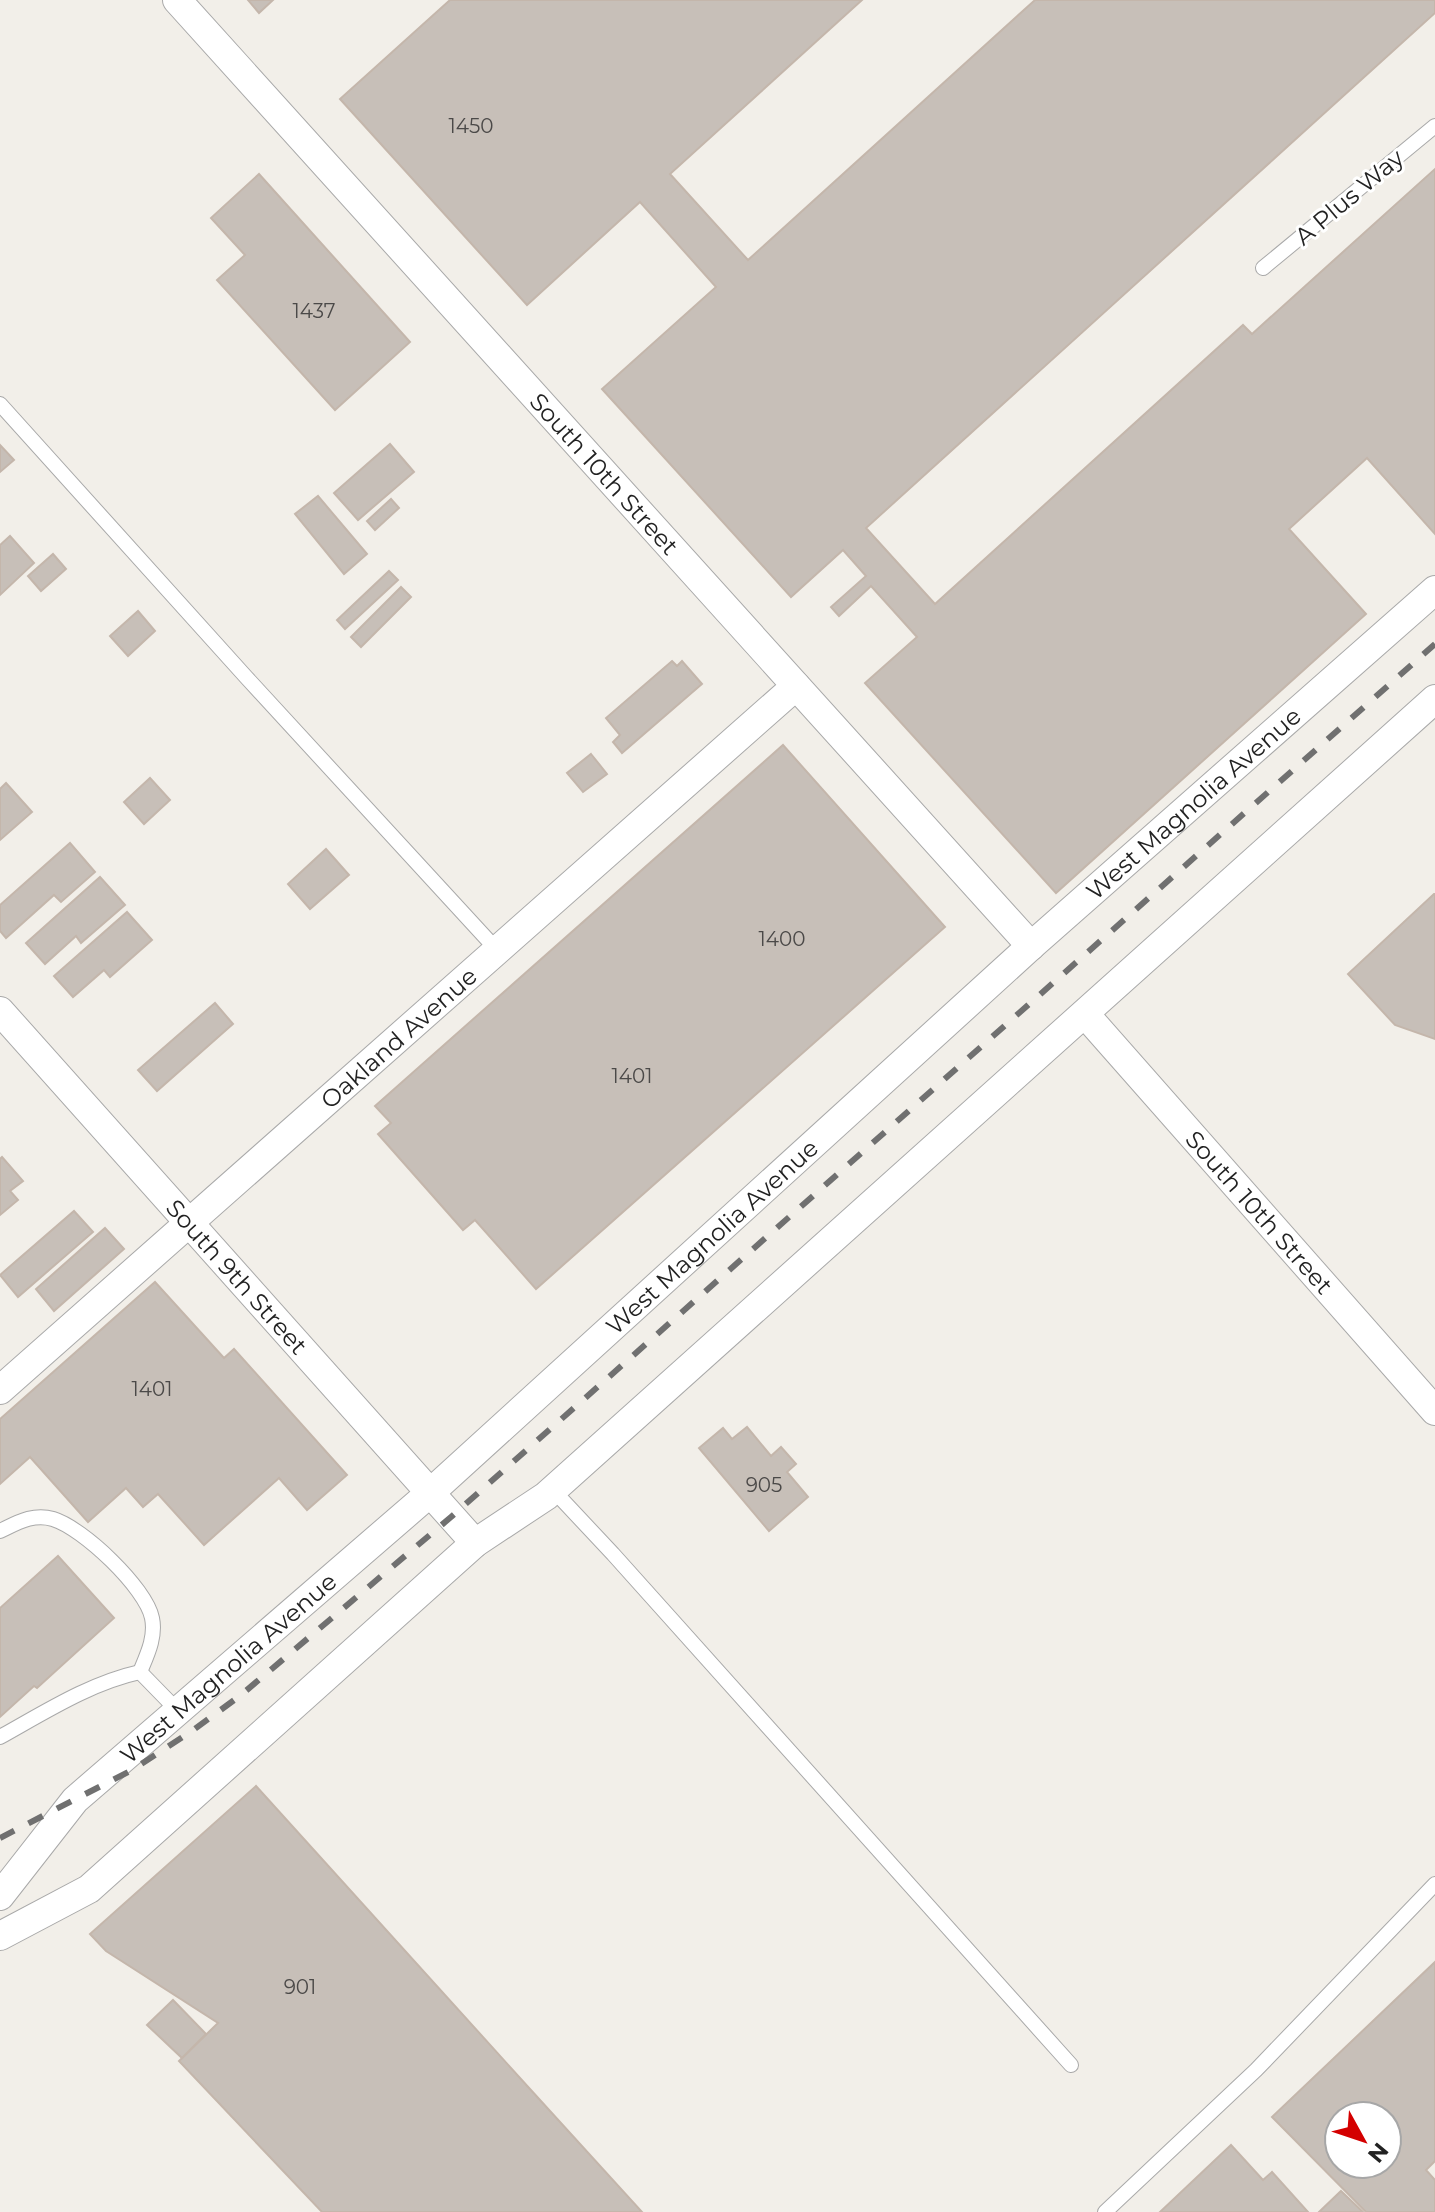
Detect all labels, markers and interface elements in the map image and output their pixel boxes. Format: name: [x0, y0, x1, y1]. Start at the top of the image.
house number: 1450: [449, 114, 493, 138]
street label: A Plus Way: [1289, 143, 1409, 251]
house number: 1437: [293, 299, 335, 323]
street label: South 10th Street: [524, 387, 685, 561]
street label: West Magnolia Avenue: [1080, 701, 1307, 905]
house number: 1400: [759, 927, 805, 951]
street label: Oakland Avenue: [314, 961, 483, 1114]
house number: 1401: [612, 1064, 652, 1088]
street label: South 10th Street: [1180, 1124, 1339, 1300]
street label: West Magnolia Avenue: [600, 1133, 824, 1340]
street label: South 9th Street: [160, 1193, 314, 1360]
house number: 1401: [132, 1377, 172, 1401]
house number: 905: [746, 1473, 782, 1497]
street label: West Magnolia Avenue: [114, 1566, 342, 1769]
house number: 901: [284, 1975, 316, 1999]
north arrow: [1323, 2100, 1403, 2180]
text: N: [1362, 2137, 1394, 2168]

